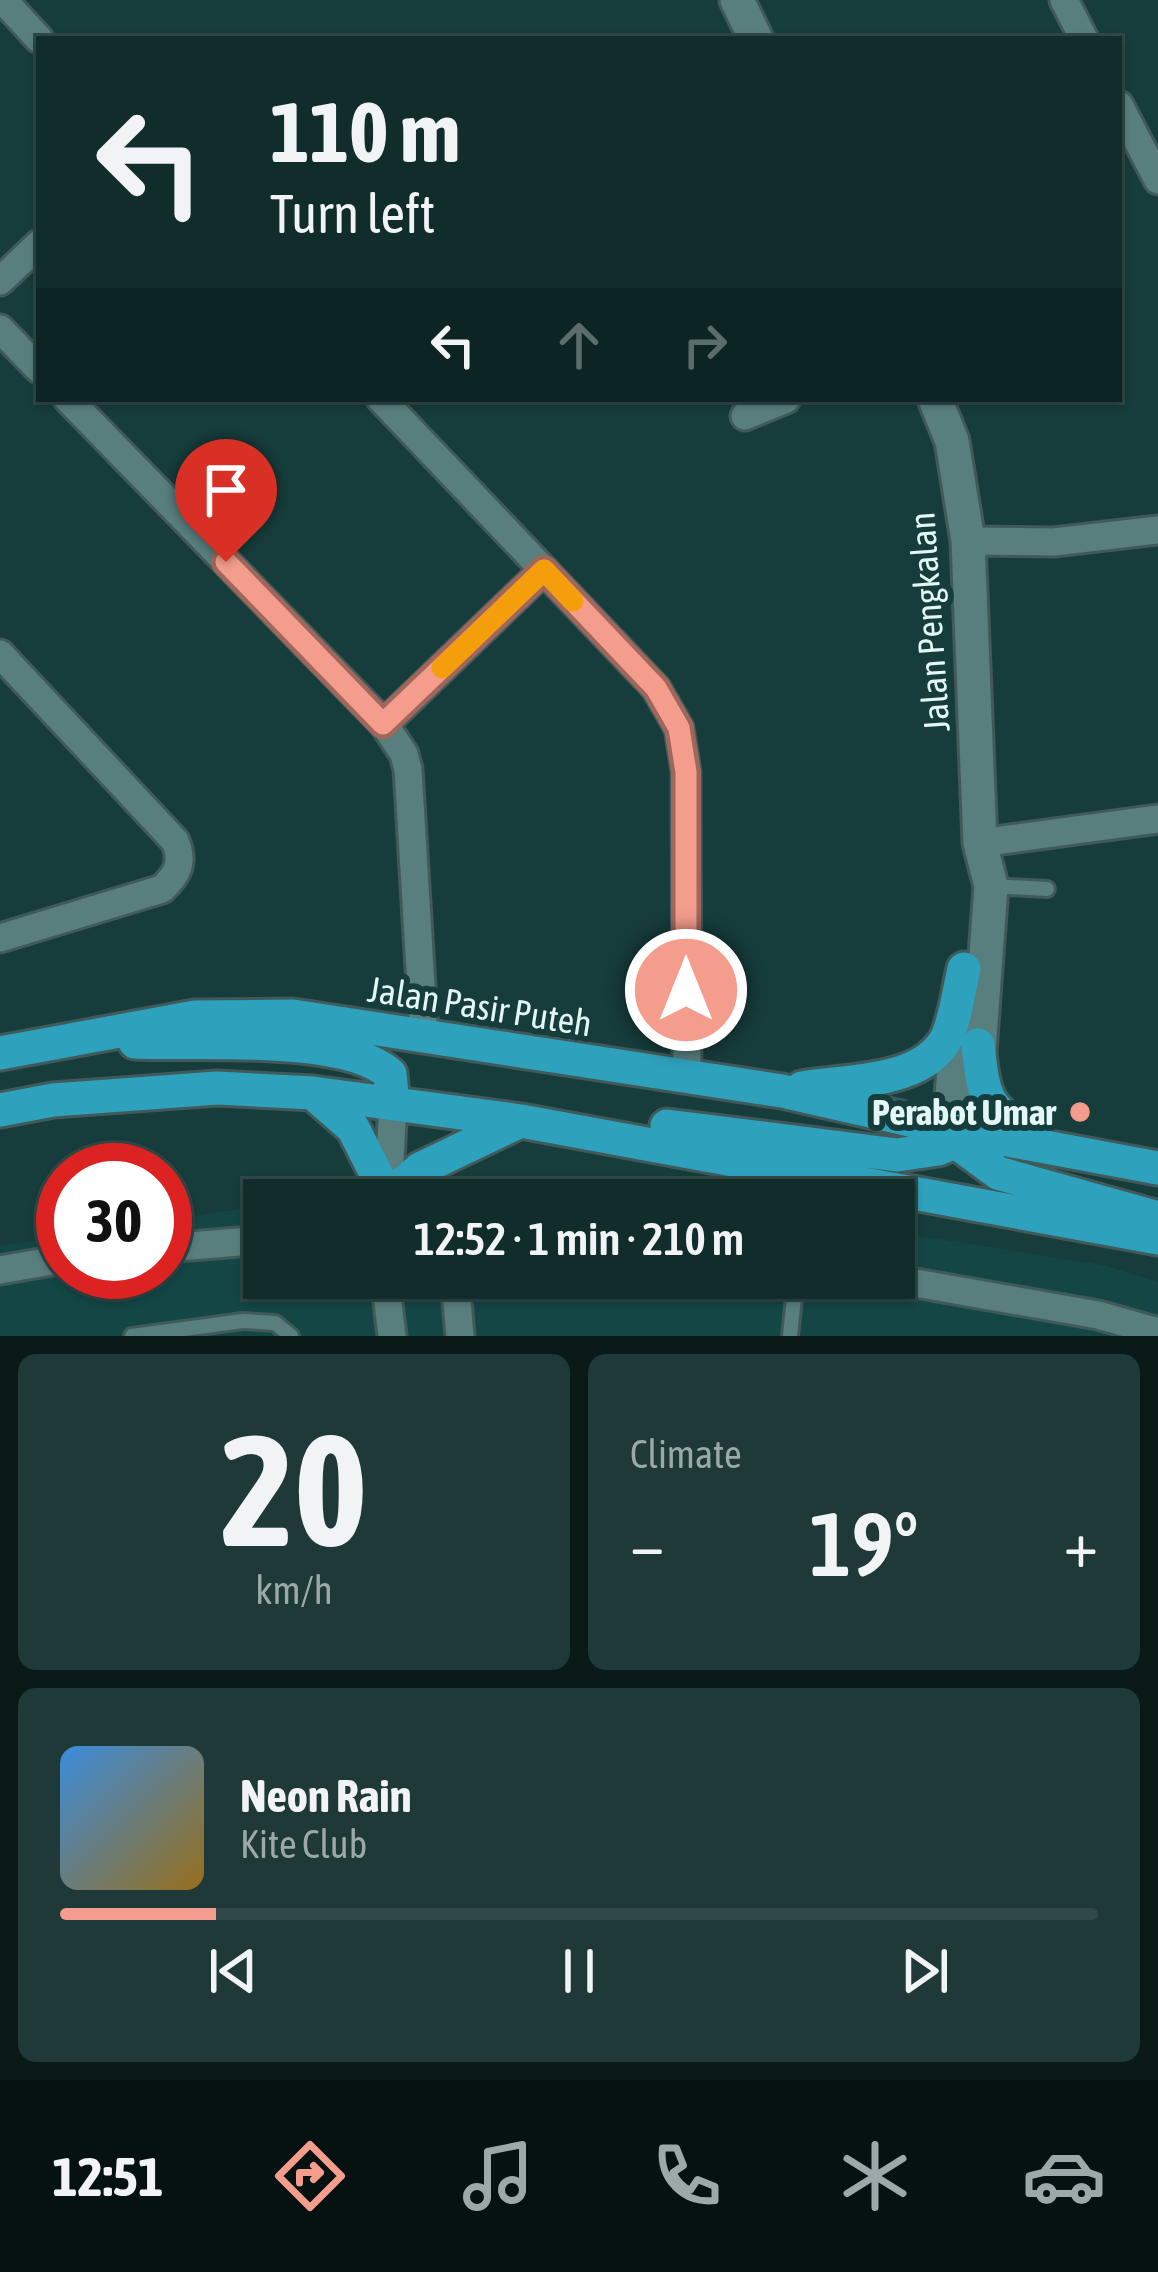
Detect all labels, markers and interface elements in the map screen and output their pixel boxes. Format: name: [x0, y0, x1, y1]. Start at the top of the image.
icon: left: [72, 84, 228, 240]
text: 110 m: [270, 84, 460, 180]
text: Turn left: [270, 183, 435, 244]
icon: left: [420, 312, 486, 378]
icon: ahead: [546, 312, 612, 378]
icon: right: [672, 312, 738, 378]
pin: [175, 439, 277, 562]
icon: arrive: [193, 457, 259, 523]
street label: Jalan Pengkalan: [900, 511, 958, 733]
position arrow: [623, 927, 749, 1053]
street label: Jalan Pasir Puteh: [365, 968, 595, 1044]
place label: Perabot Umar: [872, 1091, 1057, 1133]
marker: Perabot Umar: [1067, 1099, 1093, 1125]
speed limit sign: 30: [36, 1143, 192, 1299]
text: 12:52 · 1 min · 210 m: [414, 1213, 744, 1265]
text: 20: [221, 1400, 367, 1579]
text: Climate: [630, 1432, 742, 1476]
text: 19°: [809, 1492, 919, 1595]
text: −: [630, 1505, 664, 1581]
text: +: [1064, 1505, 1098, 1581]
text: km/h: [255, 1568, 333, 1612]
text: Neon Rain: [240, 1770, 412, 1822]
text: Kite Club: [240, 1822, 367, 1866]
icon: previous: [200, 1938, 266, 2004]
icon: pause: [546, 1938, 612, 2004]
icon: next: [892, 1938, 958, 2004]
icon: directions: [268, 2134, 352, 2218]
icon: music: [456, 2134, 540, 2218]
icon: phone: [645, 2134, 729, 2218]
icon: climate: [833, 2134, 917, 2218]
icon: car: [1022, 2134, 1106, 2218]
text: 12:51: [52, 2146, 163, 2207]

